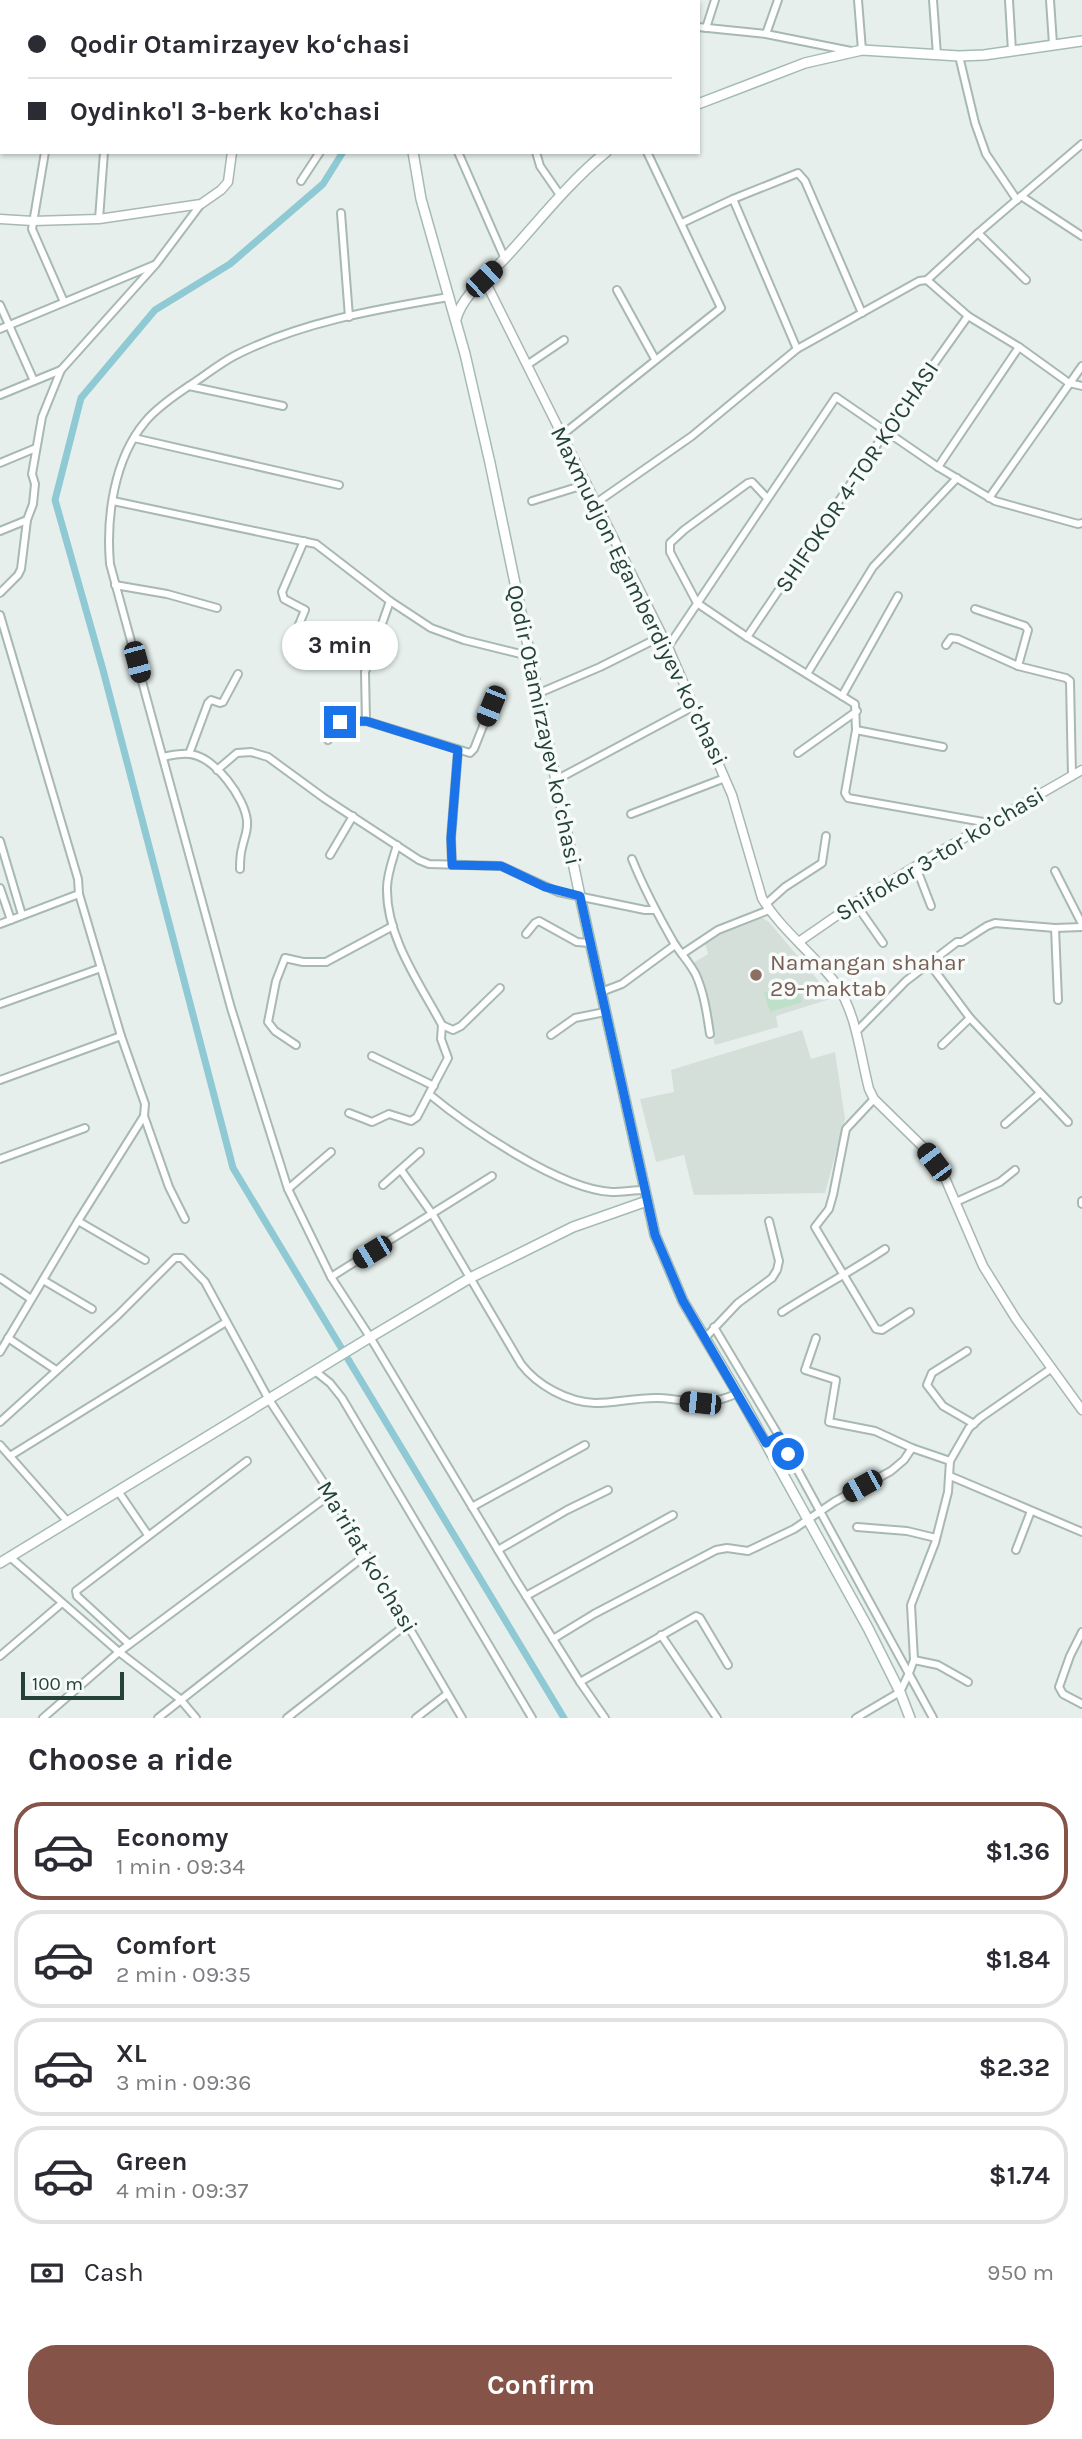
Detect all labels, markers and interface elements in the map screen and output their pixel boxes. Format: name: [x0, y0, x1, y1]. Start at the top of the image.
text: Qodir Otamirzayev koʻchasi: [70, 29, 410, 60]
text: Oydinko'l 3-berk ko'chasi: [70, 96, 381, 127]
car: [462, 257, 507, 301]
street label: SHIFOKOR 4-TOR KO'CHASI: [770, 356, 944, 598]
street label: Maxmudjon Egamberdiyev koʻchasi: [545, 422, 733, 770]
street label: Qodir Otamirzayev koʻchasi: [501, 582, 587, 868]
callout: 3 min: [282, 620, 398, 670]
text: 3 min: [308, 632, 372, 659]
car: [122, 639, 153, 685]
car: [474, 683, 509, 729]
route end: [324, 706, 356, 738]
street label: Shifokor 3-tor koʼchasi: [831, 781, 1049, 927]
place label: Namangan shahar 29-maktab: [770, 949, 966, 1002]
marker: Namangan shahar 29-maktab: [748, 967, 764, 983]
car: [913, 1139, 956, 1185]
car: [349, 1232, 396, 1272]
car: [679, 1390, 722, 1416]
route start: [772, 1438, 804, 1470]
car: [839, 1467, 886, 1505]
street label: Maʼrifat ko'chasi: [311, 1476, 423, 1638]
scale bar: [21, 1669, 124, 1701]
text: 100 m: [32, 1673, 83, 1695]
text: Choose a ride: [28, 1741, 233, 1778]
icon: car: [32, 1820, 95, 1883]
text: Economy: [116, 1822, 228, 1853]
text: $1.36: [985, 1836, 1050, 1867]
text: 1 min · 09:34: [116, 1853, 245, 1880]
icon: car: [32, 1928, 95, 1991]
text: Comfort: [116, 1930, 217, 1961]
text: $1.84: [985, 1944, 1050, 1975]
text: 2 min · 09:35: [116, 1961, 251, 1988]
icon: car: [32, 2036, 95, 2099]
text: XL: [116, 2038, 147, 2069]
text: $2.32: [979, 2052, 1050, 2083]
text: 3 min · 09:36: [116, 2069, 251, 2096]
icon: car: [32, 2144, 95, 2207]
text: Green: [116, 2146, 188, 2177]
text: $1.74: [989, 2160, 1050, 2191]
text: 4 min · 09:37: [116, 2177, 248, 2204]
icon: cash: [28, 2254, 66, 2292]
text: Cash: [84, 2257, 144, 2288]
text: 950 m: [987, 2259, 1054, 2286]
button: Confirm: [28, 2345, 1054, 2425]

